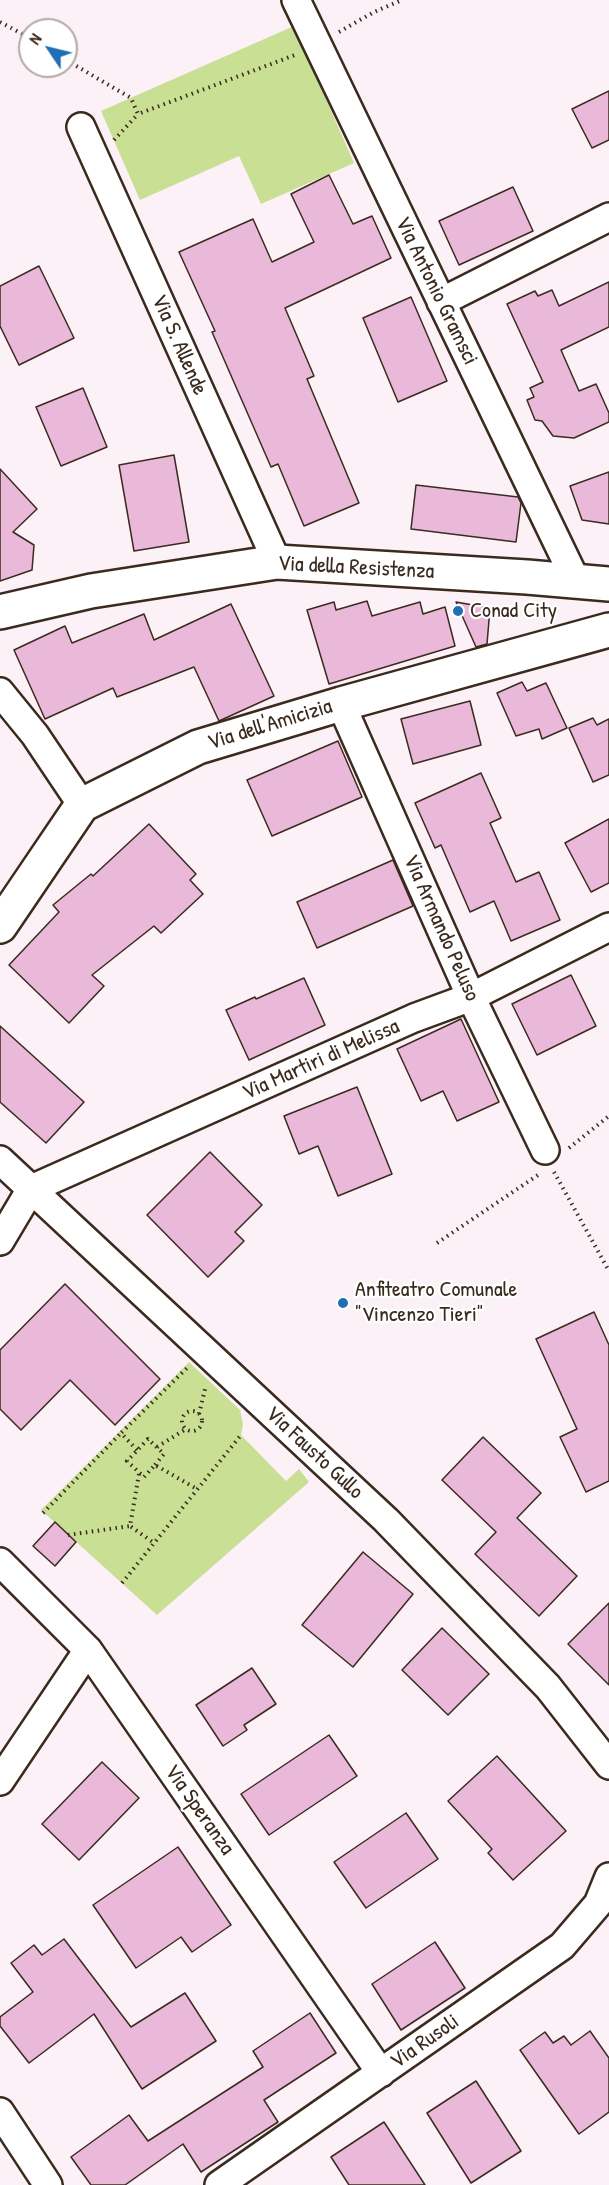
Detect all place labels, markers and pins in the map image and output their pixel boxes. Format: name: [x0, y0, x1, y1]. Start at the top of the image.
place label: Conad City: [470, 598, 557, 624]
marker: Conad City: [451, 604, 465, 618]
place label: Anfiteatro Comunale "Vincenzo Tieri": [355, 1277, 517, 1328]
marker: Anfiteatro Comunale "Vincenzo Tieri": [336, 1296, 350, 1310]

